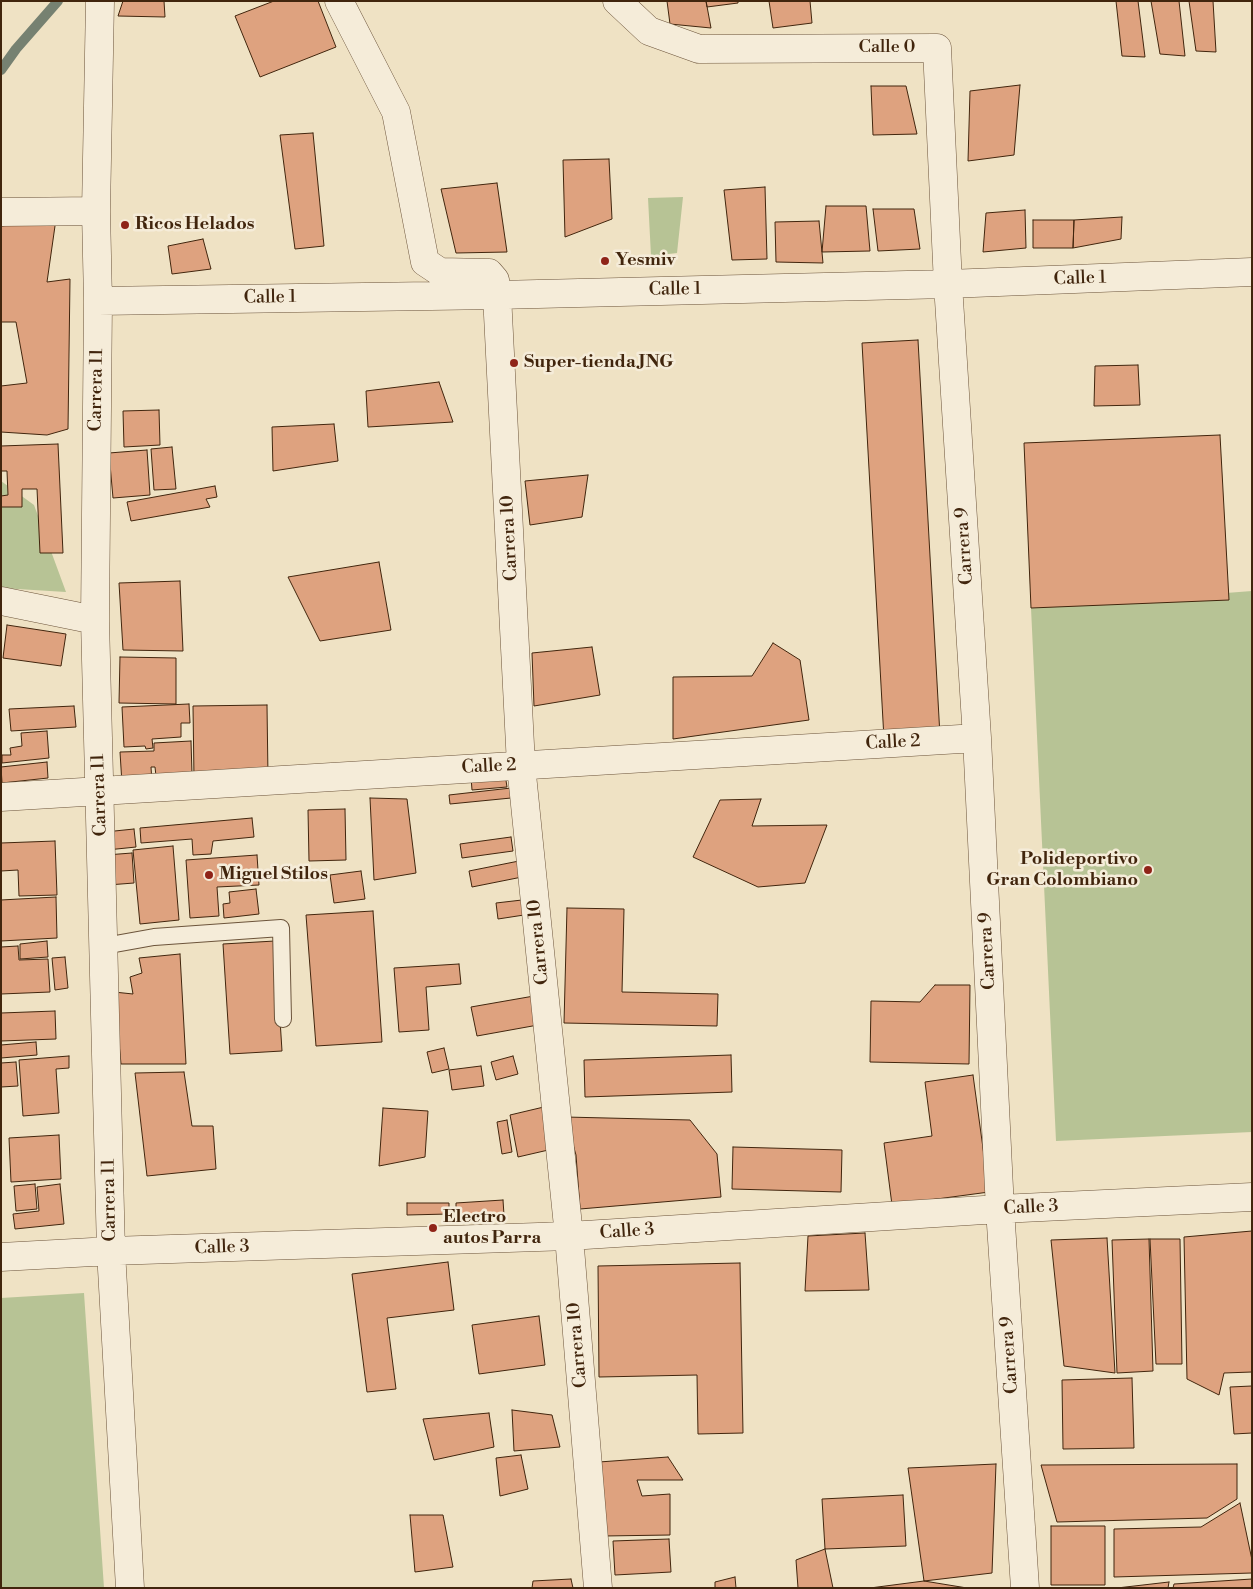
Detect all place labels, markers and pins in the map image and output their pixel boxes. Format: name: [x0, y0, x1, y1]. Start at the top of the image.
place label: Ricos Helados: [135, 214, 255, 236]
marker: Ricos Helados: [119, 219, 131, 231]
place label: Yesmiv: [615, 250, 675, 272]
marker: Yesmiv: [599, 255, 611, 267]
place label: Super-tienda JNG: [524, 352, 674, 374]
marker: Super-tienda JNG: [508, 357, 520, 369]
place label: Polideportivo Gran Colombiano: [986, 849, 1138, 892]
place label: Miguel Stilos: [219, 864, 328, 886]
marker: Polideportivo Gran Colombiano: [1142, 864, 1154, 876]
marker: Miguel Stilos: [203, 869, 215, 881]
place label: Electro autos Parra: [443, 1207, 541, 1250]
marker: Electro autos Parra: [427, 1222, 439, 1234]

